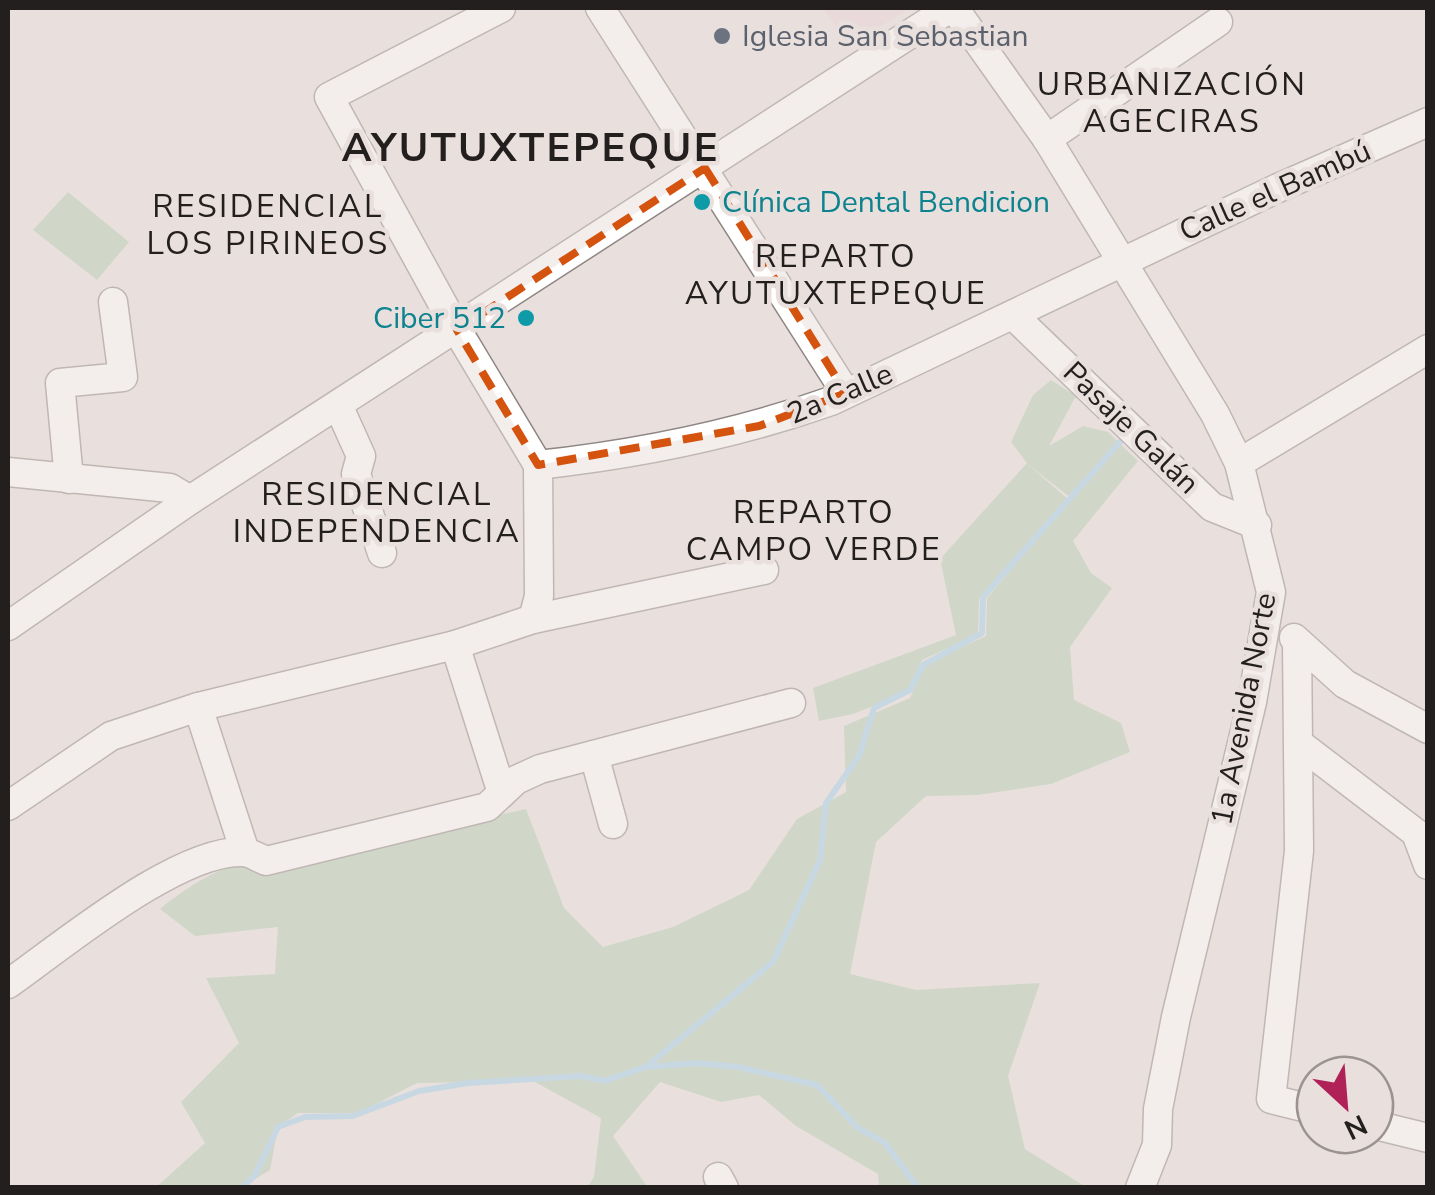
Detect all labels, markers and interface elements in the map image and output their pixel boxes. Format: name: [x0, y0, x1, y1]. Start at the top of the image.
place label: Iglesia San Sebastian: [742, 16, 1029, 57]
marker: Iglesia San Sebastian: [711, 25, 733, 47]
district label: URBANIZACIÓN AGECIRAS: [1037, 63, 1307, 143]
district label: AYUTUXTEPEQUE: [342, 121, 720, 175]
street label: Calle el Bambú: [1173, 130, 1377, 252]
place label: Clínica Dental Bendicion: [722, 182, 1050, 223]
district label: RESIDENCIAL LOS PIRINEOS: [146, 185, 390, 265]
marker: Clínica Dental Bendicion: [691, 191, 713, 213]
district label: REPARTO AYUTUXTEPEQUE: [685, 235, 987, 315]
place label: Ciber 512: [373, 298, 506, 339]
marker: Ciber 512: [515, 307, 537, 329]
street label: 2a Calle: [781, 353, 899, 435]
street label: Pasaje Galán: [1054, 353, 1208, 503]
district label: RESIDENCIAL INDEPENDENCIA: [233, 473, 521, 553]
district label: REPARTO CAMPO VERDE: [686, 491, 942, 571]
street label: 1a Avenida Norte: [1201, 589, 1287, 829]
north arrow: [1295, 1055, 1395, 1155]
text: N: [1338, 1105, 1373, 1148]

